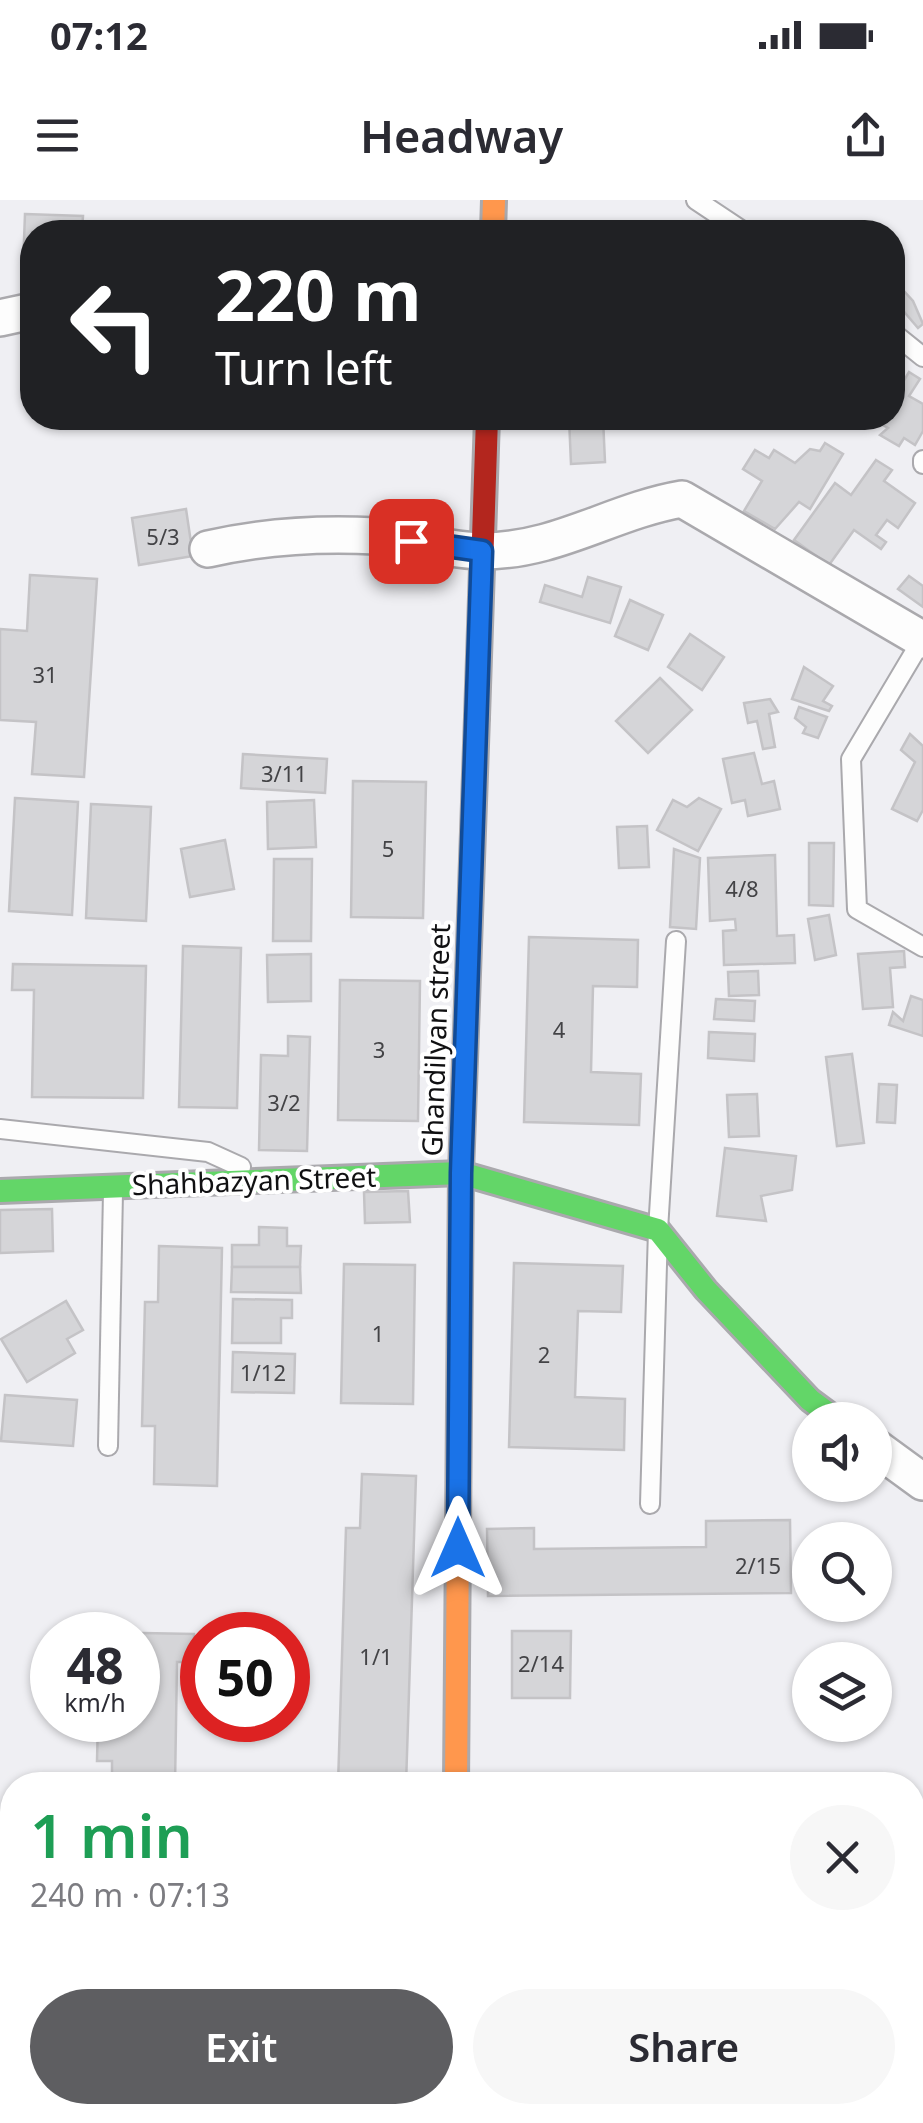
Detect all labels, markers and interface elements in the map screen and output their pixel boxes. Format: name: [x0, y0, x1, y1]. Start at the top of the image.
text: 07:12: [50, 9, 148, 61]
text: Headway: [360, 105, 563, 166]
icon: menu: [30, 108, 85, 163]
icon: share: [838, 108, 893, 163]
text: 220 m: [215, 246, 422, 342]
icon: left: [50, 260, 180, 390]
text: Turn left: [215, 337, 392, 398]
pin: [369, 499, 454, 584]
icon: arrive: [384, 514, 439, 569]
house number: 5/3: [146, 521, 180, 551]
house number: 31: [32, 659, 58, 689]
house number: 3/11: [261, 758, 307, 788]
house number: 5: [382, 833, 394, 863]
house number: 4/8: [725, 873, 759, 903]
street label: Ghandilyan street: [412, 923, 458, 1157]
house number: 4: [553, 1014, 566, 1044]
house number: 3: [373, 1034, 385, 1064]
house number: 3/2: [267, 1087, 301, 1117]
street label: Shahbazyan Street: [131, 1157, 377, 1203]
house number: 1: [372, 1318, 384, 1348]
house number: 2: [538, 1339, 550, 1369]
house number: 1/12: [240, 1357, 286, 1387]
map controls: [792, 1402, 892, 1742]
button: sound: [792, 1402, 892, 1502]
position arrow: [406, 1496, 510, 1600]
button: search: [792, 1522, 892, 1622]
house number: 2/15: [735, 1550, 781, 1580]
speed limit sign: 50: [180, 1612, 310, 1742]
text: 48: [66, 1631, 124, 1699]
house number: 1/1: [359, 1641, 393, 1671]
button: layers: [792, 1642, 892, 1742]
house number: 2/14: [518, 1648, 564, 1678]
text: km/h: [64, 1685, 126, 1719]
text: 1 min: [30, 1794, 193, 1876]
button: close: [790, 1805, 895, 1910]
text: 240 m · 07:13: [30, 1873, 230, 1916]
button: Exit: [30, 1989, 453, 2104]
button: Share: [473, 1989, 895, 2104]

